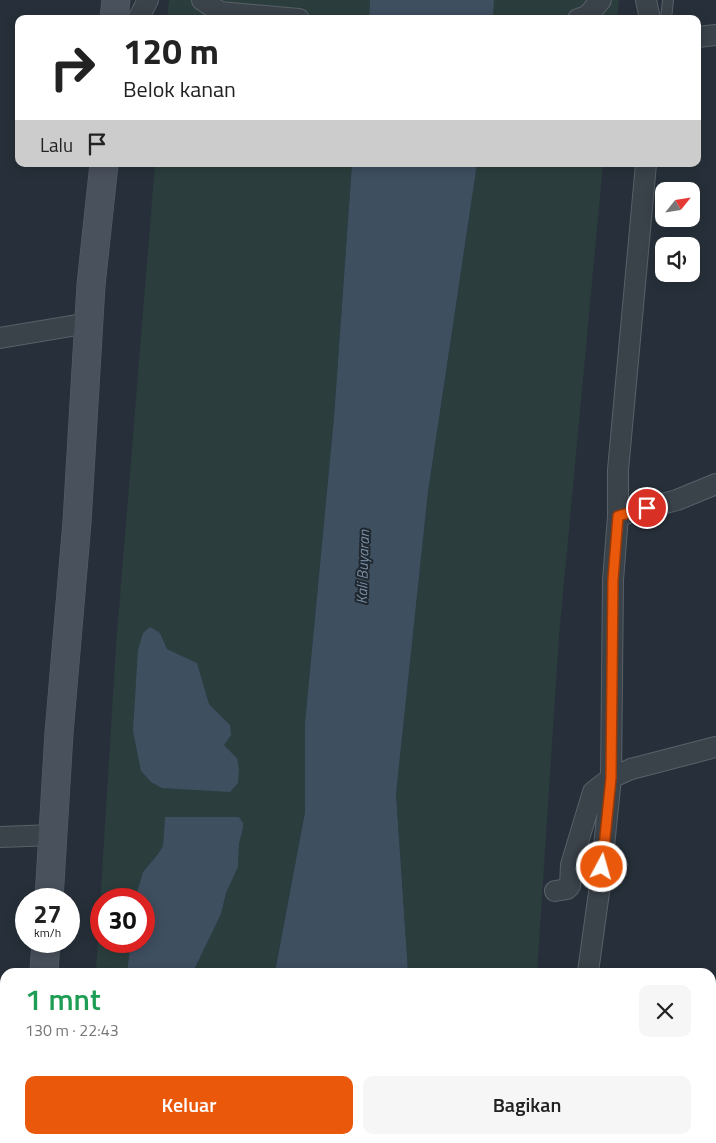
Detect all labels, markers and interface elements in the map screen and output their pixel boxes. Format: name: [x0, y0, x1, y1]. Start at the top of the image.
text: 120 m: [123, 24, 219, 78]
icon: right: [40, 35, 105, 100]
text: Belok kanan: [123, 72, 236, 106]
text: Lalu: [40, 130, 73, 159]
icon: arrive: [83, 130, 111, 158]
north arrow: [655, 182, 700, 228]
map controls: [655, 182, 700, 282]
button: sound: [655, 237, 700, 282]
pin: [626, 487, 668, 529]
icon: arrive: [633, 494, 661, 522]
water label: Kali Buyaran: [350, 529, 375, 605]
position arrow: [575, 840, 627, 892]
speed limit sign: 30: [90, 888, 155, 953]
text: 27: [33, 895, 62, 933]
text: km/h: [34, 923, 61, 942]
text: 1 mnt: [25, 976, 101, 1022]
button: close: [639, 985, 691, 1037]
text: 130 m · 22:43: [25, 1018, 119, 1042]
button: Keluar: [25, 1076, 353, 1134]
button: Bagikan: [363, 1076, 691, 1134]

